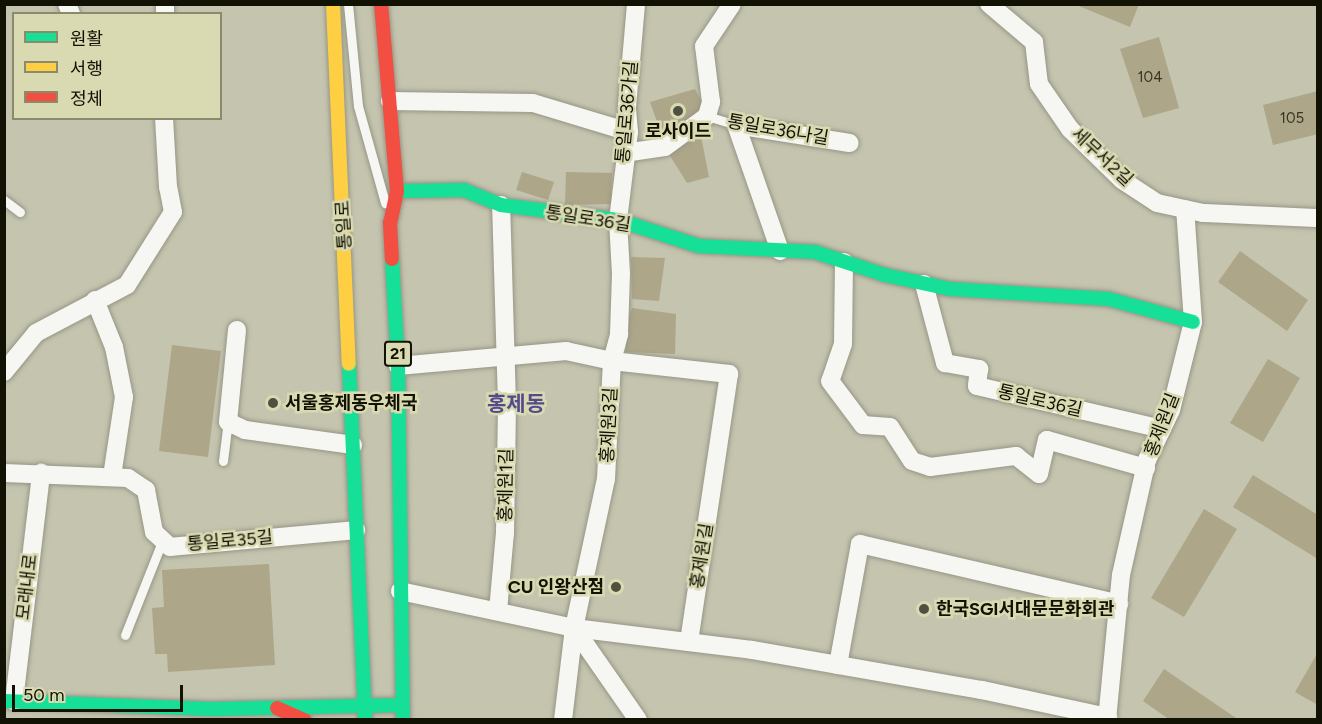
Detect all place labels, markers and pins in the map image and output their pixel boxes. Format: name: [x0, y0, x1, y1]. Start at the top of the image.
marker: 로사이드: [671, 104, 685, 118]
place label: 로사이드: [645, 120, 711, 142]
place label: 서울홍제동우체국: [285, 392, 417, 414]
marker: 서울홍제동우체국: [266, 396, 280, 410]
place label: CU 인왕산점: [508, 576, 604, 598]
marker: CU 인왕산점: [609, 580, 623, 594]
place label: 한국SGI서대문문화회관: [936, 598, 1114, 620]
marker: 한국SGI서대문문화회관: [917, 602, 931, 616]

